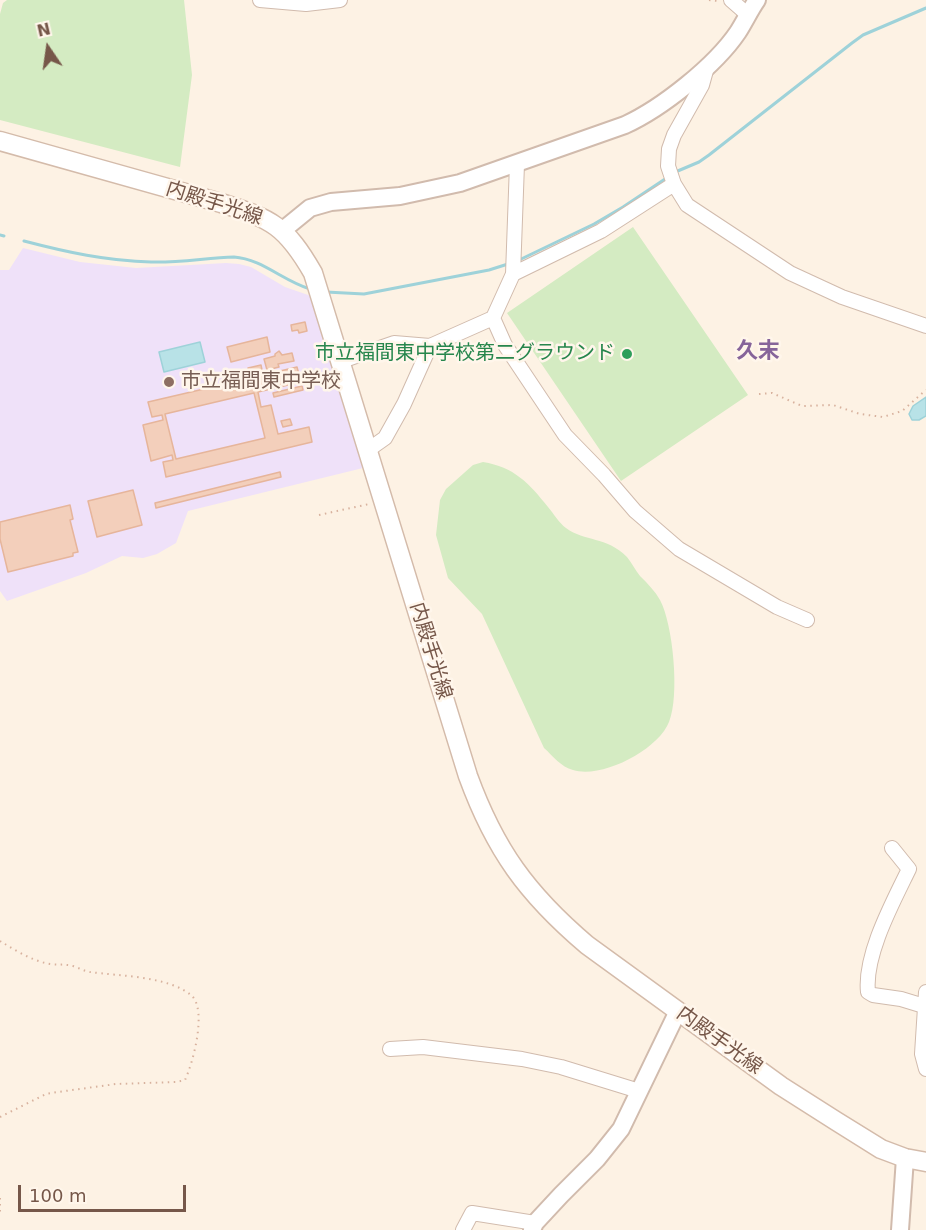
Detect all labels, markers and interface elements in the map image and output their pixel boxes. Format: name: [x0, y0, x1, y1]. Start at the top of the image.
north arrow: [18, 18, 78, 78]
text: N: [35, 19, 52, 41]
street label: 内殿手光線: [163, 177, 265, 231]
district label: 久末: [736, 339, 780, 365]
place label: 市立福間東中学校第二グラウンド: [315, 342, 615, 366]
marker: 市立福間東中学校第二グラウンド: [620, 347, 634, 361]
place label: 市立福間東中学校: [181, 370, 341, 394]
marker: 市立福間東中学校: [162, 375, 176, 389]
street label: 内殿手光線: [404, 600, 456, 702]
street label: 内殿手光線: [671, 1002, 767, 1080]
scale bar: [21, 1173, 189, 1211]
text: 100 m: [29, 1185, 87, 1206]

